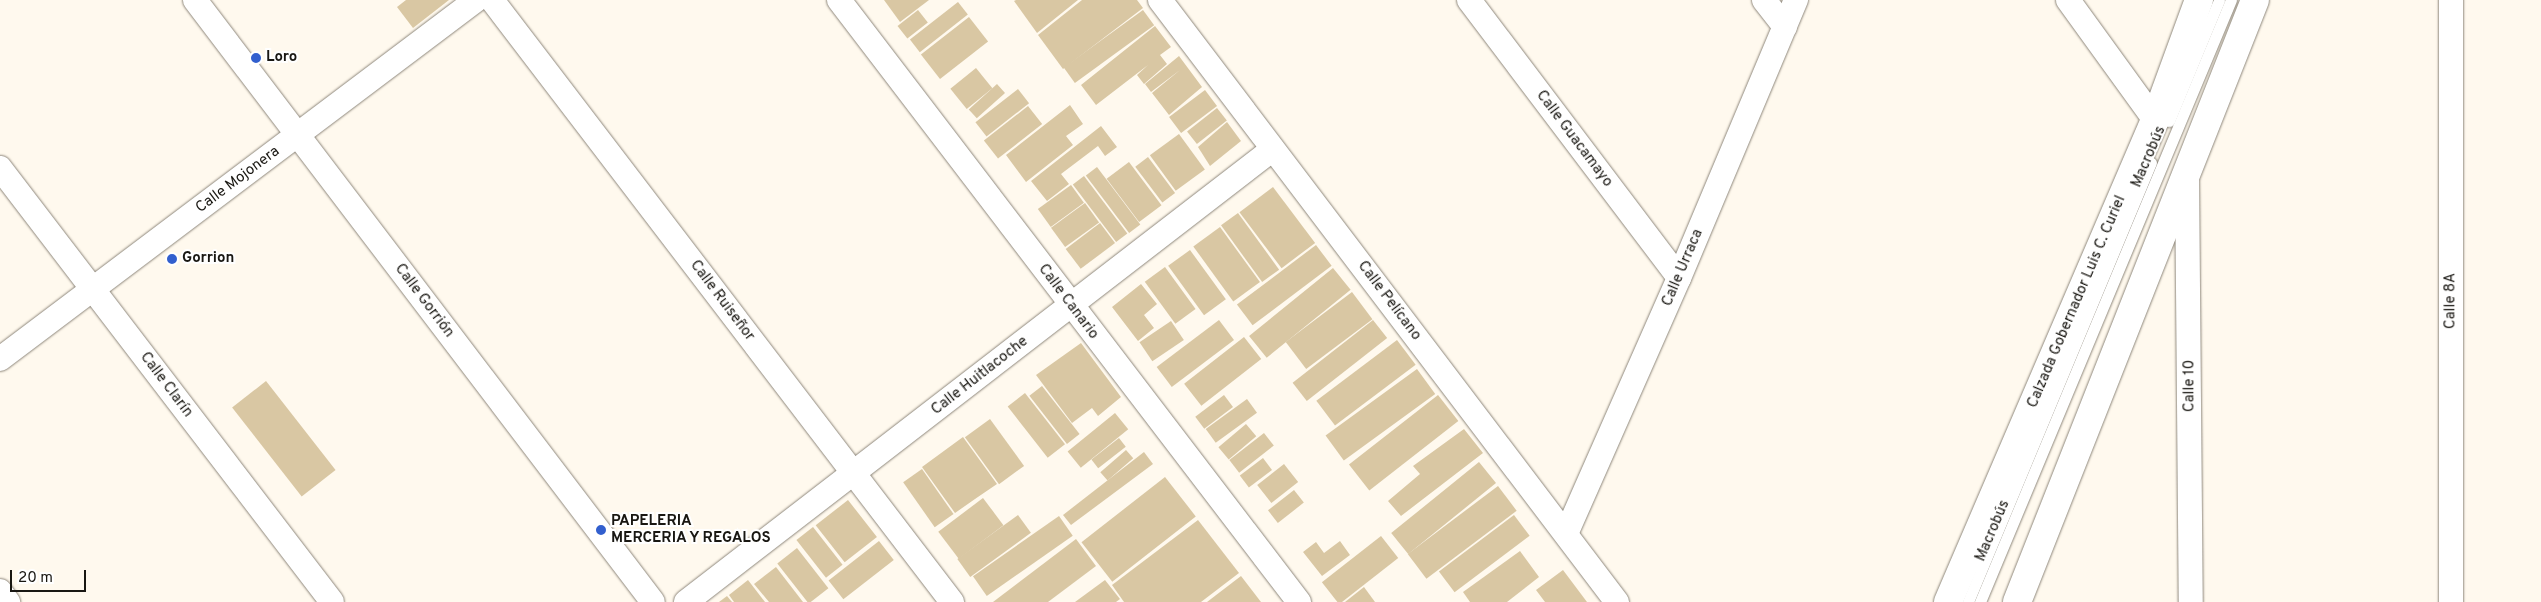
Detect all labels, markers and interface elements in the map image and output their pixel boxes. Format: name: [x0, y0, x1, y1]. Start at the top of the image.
place label: Loro: [266, 49, 297, 67]
marker: Loro: [250, 52, 262, 64]
street label: Calle Guacamayo: [1532, 87, 1616, 191]
street label: Macrobús: [2128, 124, 2170, 190]
street label: Calle Mojonera: [193, 143, 283, 217]
street label: Calzada Gobernador Luis C. Curiel: [2024, 193, 2130, 411]
street label: Calle Urraca: [1659, 227, 1707, 309]
place label: Gorrion: [182, 250, 234, 268]
marker: Gorrion: [166, 253, 178, 265]
street label: Calle Ruiseñor: [686, 257, 758, 345]
street label: Calle Pelícano: [1353, 258, 1425, 344]
street label: Calle Gorrión: [390, 261, 458, 341]
street label: Calle Canario: [1034, 261, 1102, 343]
street label: Calle 8A: [2442, 273, 2460, 329]
street label: Calle Huitlacoche: [928, 333, 1032, 419]
street label: Calle Clarín: [136, 349, 196, 421]
street label: Calle 10: [2181, 360, 2199, 412]
street label: Macrobús: [1972, 498, 2014, 564]
place label: PAPELERIA MERCERIA Y REGALOS: [611, 512, 773, 547]
marker: PAPELERIA MERCERIA Y REGALOS: [595, 524, 607, 536]
scale bar: [12, 560, 89, 592]
text: 20 m: [18, 569, 53, 588]

